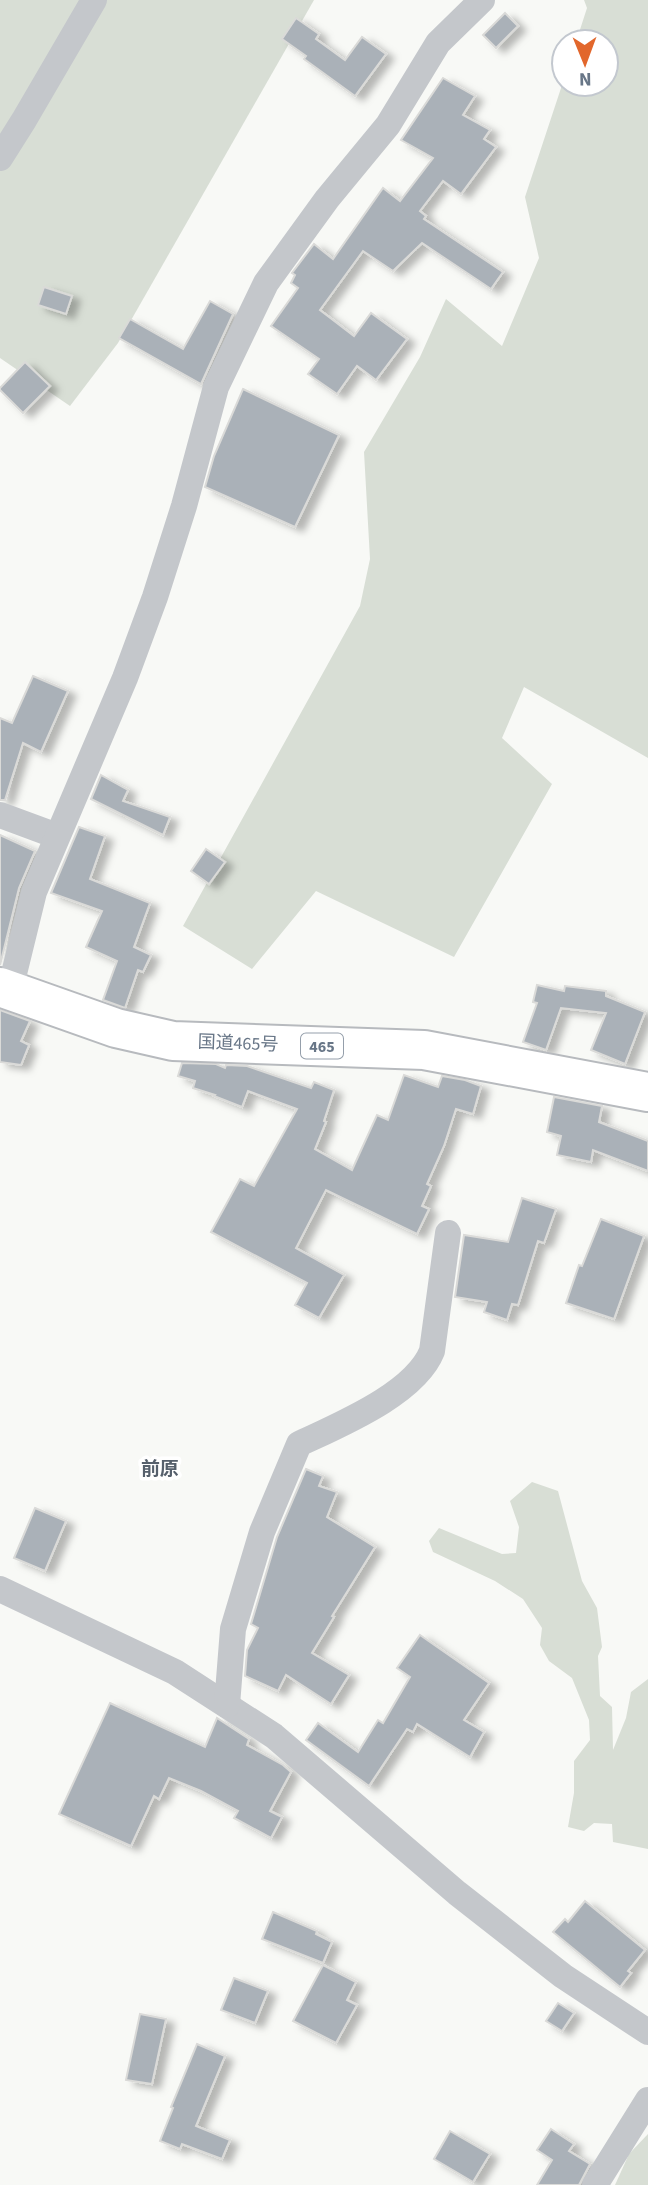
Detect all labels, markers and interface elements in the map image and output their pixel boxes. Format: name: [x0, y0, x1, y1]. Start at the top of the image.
north arrow: [550, 28, 620, 98]
text: N: [579, 65, 592, 92]
street label: 国道465号: [197, 1030, 279, 1057]
road number: 465: [301, 1034, 343, 1058]
district label: 前原: [141, 1456, 179, 1483]

